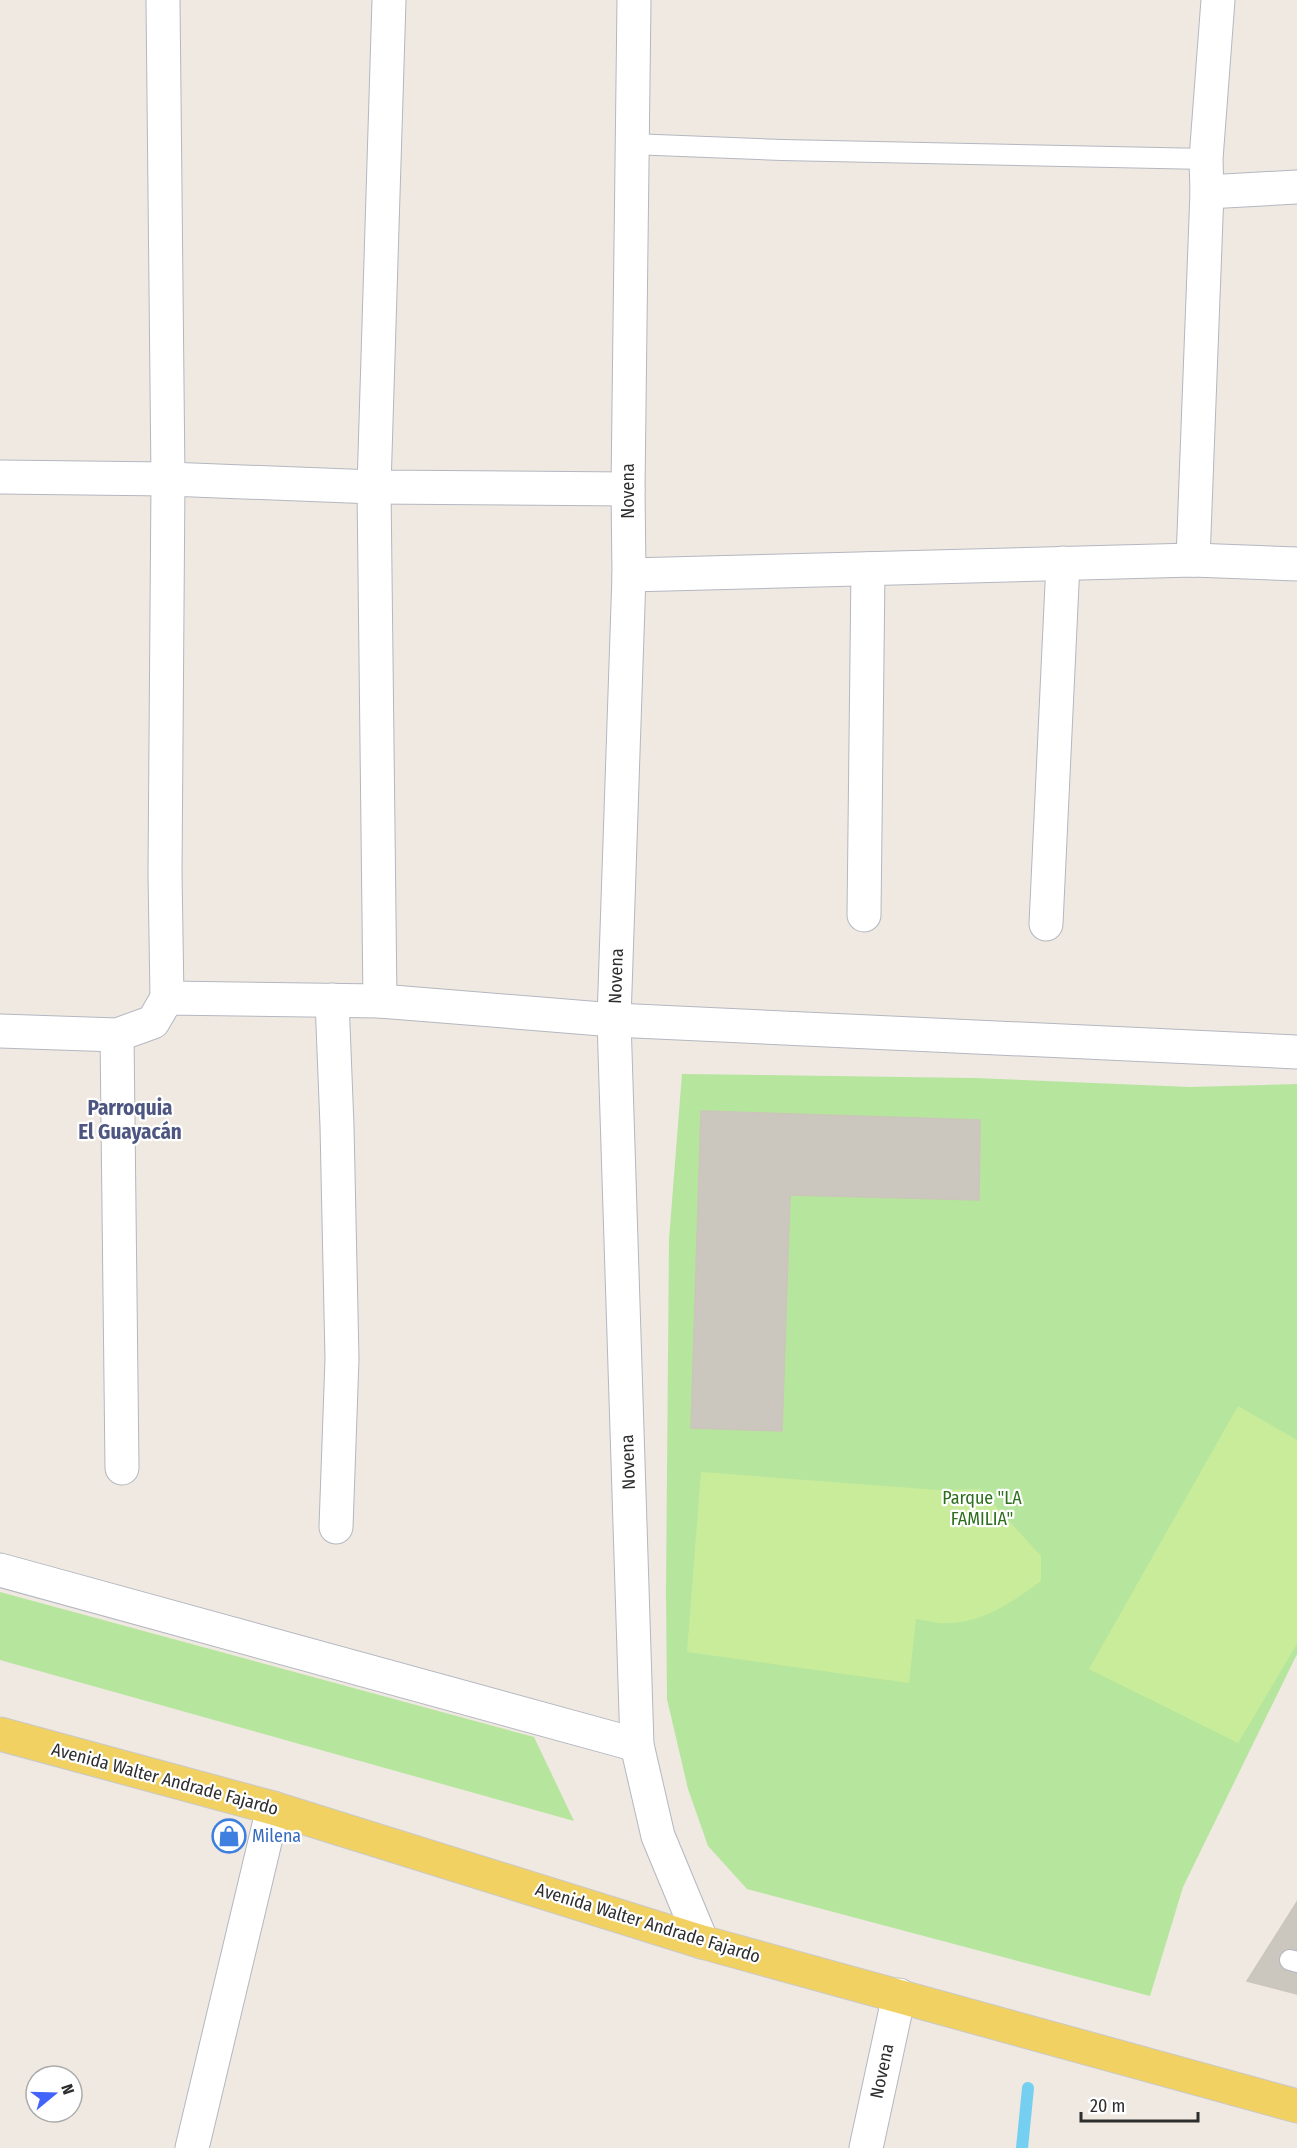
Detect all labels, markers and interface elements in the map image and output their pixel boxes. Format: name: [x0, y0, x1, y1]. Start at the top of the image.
street label: Novena: [617, 463, 639, 519]
street label: Novena: [604, 948, 628, 1004]
district label: Parroquia El Guayacán: [78, 1095, 182, 1145]
street label: Novena: [616, 1434, 640, 1490]
park label: Parque "LA FAMILIA": [942, 1487, 1022, 1530]
street label: Avenida Walter Andrade Fajardo: [49, 1738, 281, 1820]
shop icon: Milena: [211, 1818, 247, 1854]
place label: Milena: [252, 1825, 301, 1847]
street label: Avenida Walter Andrade Fajardo: [533, 1878, 763, 1968]
street label: Novena: [865, 2041, 899, 2100]
north arrow: [24, 2064, 84, 2124]
text: N: [57, 2082, 78, 2097]
scale bar: [1081, 2085, 1198, 2123]
text: 20 m: [1090, 2095, 1125, 2117]

